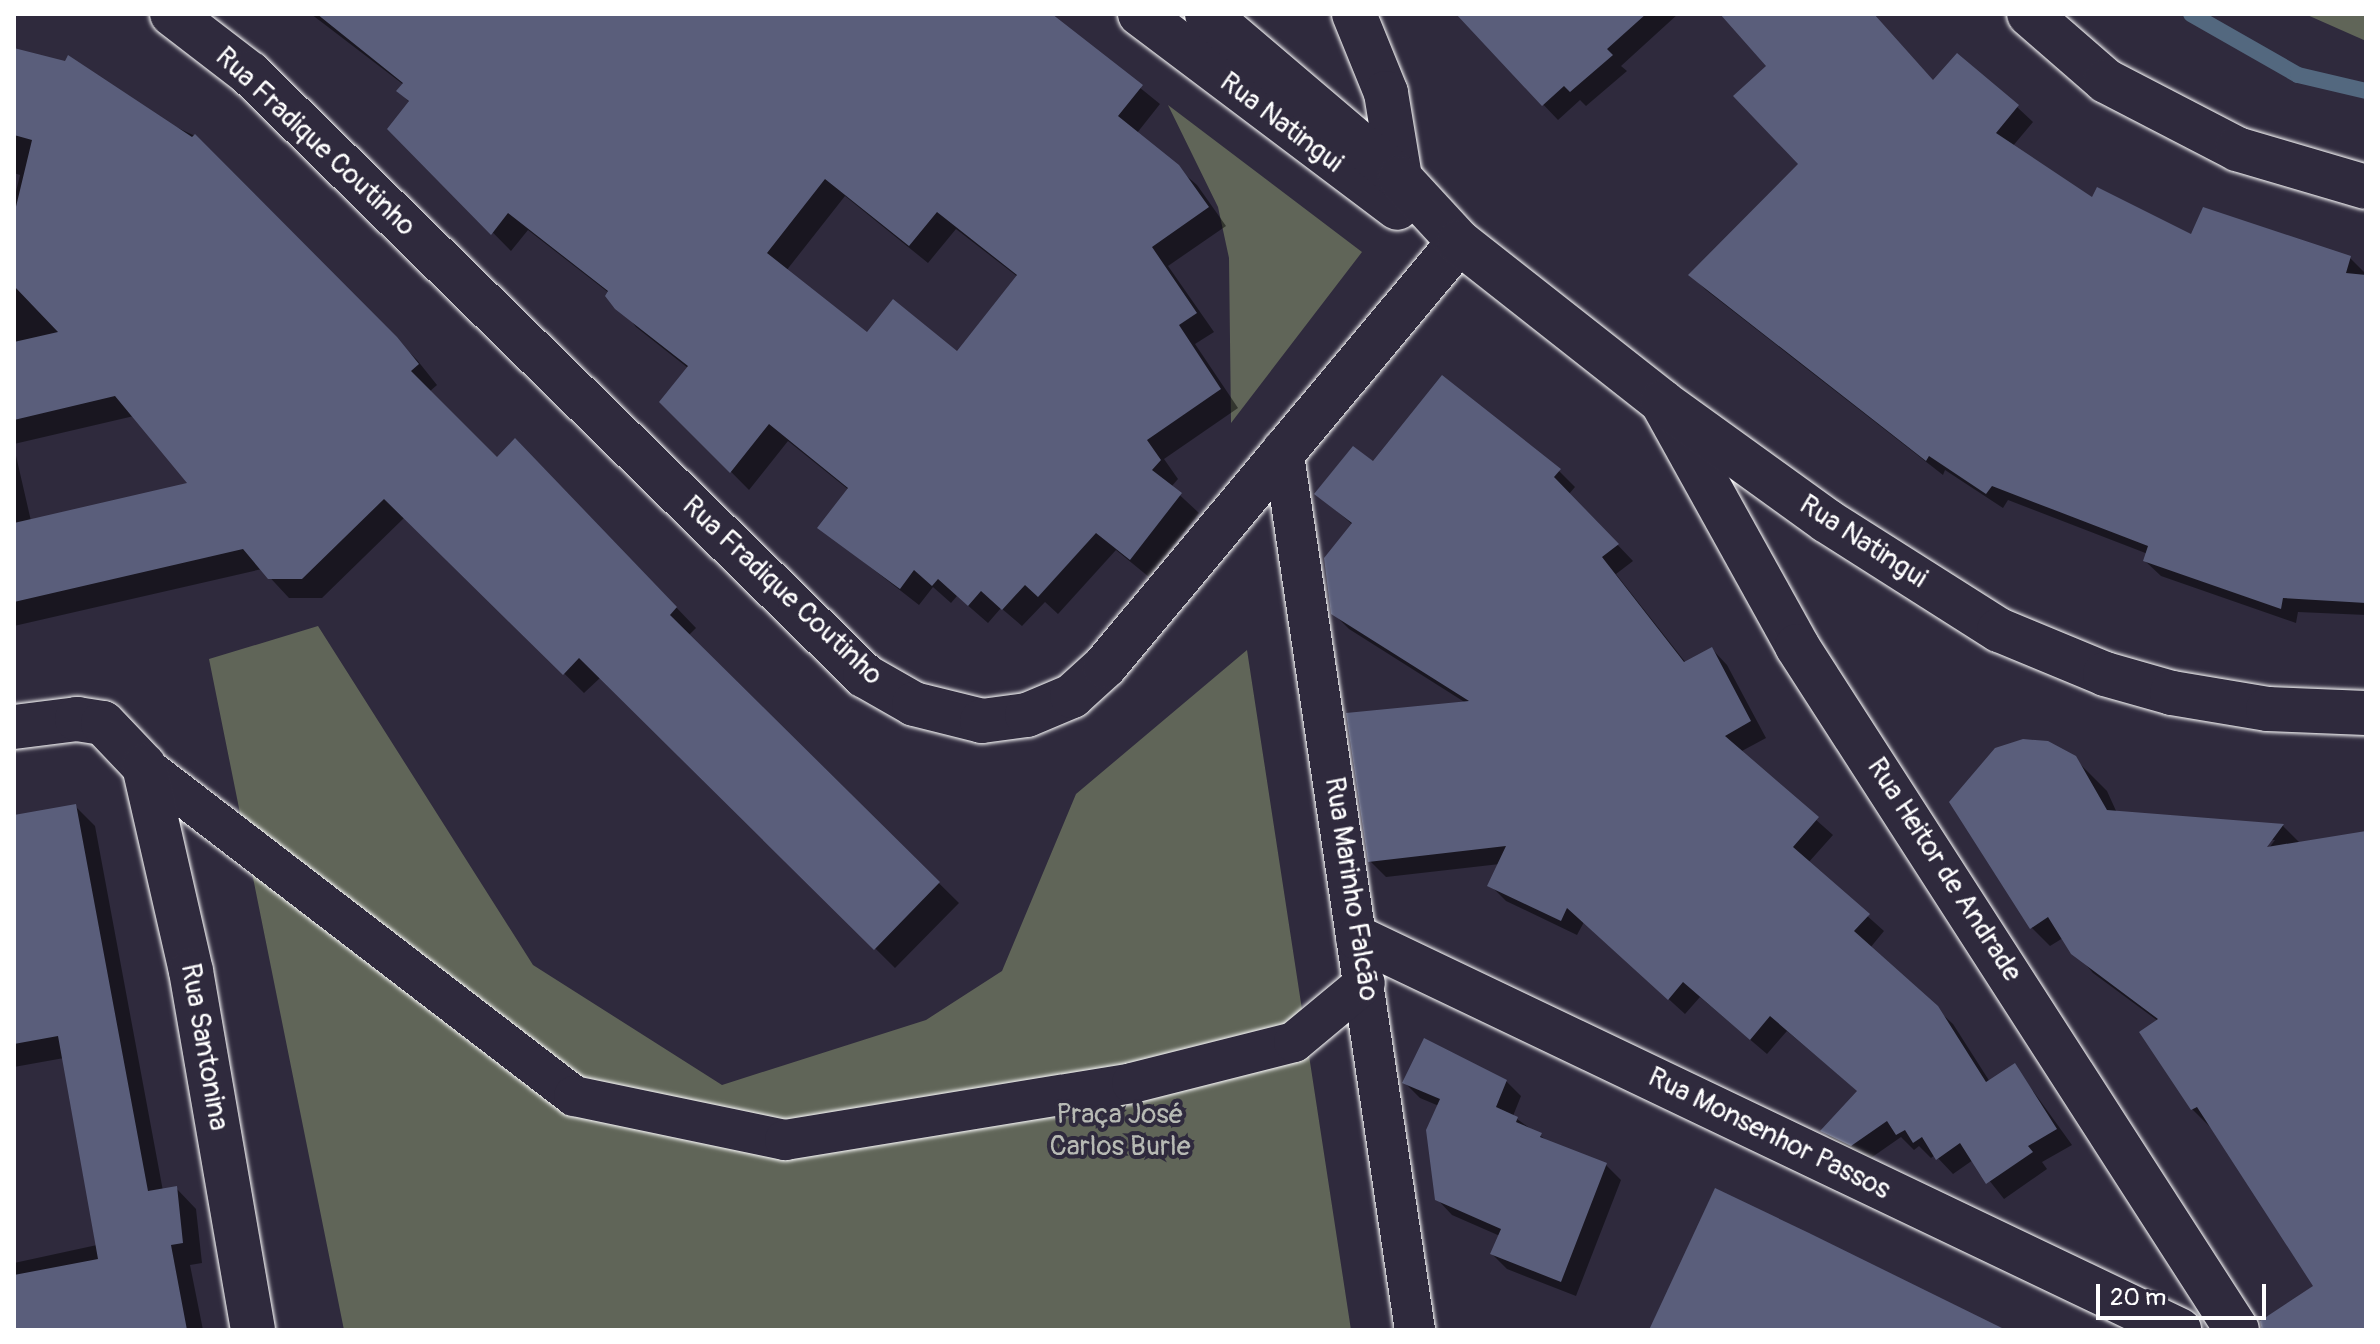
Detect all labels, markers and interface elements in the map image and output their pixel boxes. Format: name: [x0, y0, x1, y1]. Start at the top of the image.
street label: Rua Fradique Coutinho: [208, 41, 422, 243]
street label: Rua Natingui: [1213, 66, 1349, 180]
street label: Rua Natingui: [1793, 488, 1933, 596]
street label: Rua Fradique Coutinho: [675, 490, 889, 692]
street label: Rua Heitor de Andrade: [1859, 752, 2029, 988]
street label: Rua Marinho Falcão: [1317, 775, 1385, 1003]
street label: Rua Santonina: [173, 961, 235, 1133]
street label: Rua Monsenhor Passos: [1642, 1061, 1896, 1207]
park label: Praça José Carlos Burle: [1050, 1098, 1190, 1164]
scale bar: [2100, 1268, 2270, 1318]
text: 20 m: [2110, 1283, 2166, 1312]

